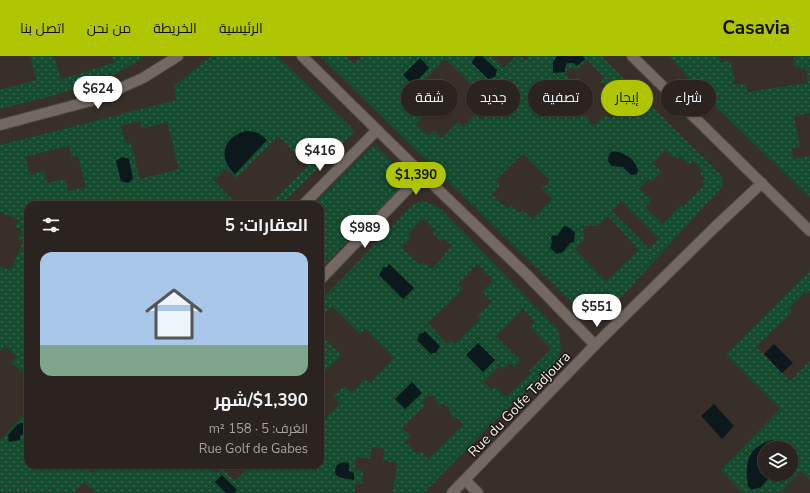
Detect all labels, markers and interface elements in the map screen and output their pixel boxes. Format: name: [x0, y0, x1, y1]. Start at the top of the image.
text: Casavia: [722, 15, 790, 41]
text: اتصل بنا: [20, 19, 65, 38]
text: من نحن: [87, 19, 131, 38]
text: الخريطة: [153, 19, 197, 38]
text: الرئيسية: [219, 19, 263, 38]
pin: $624: [74, 76, 122, 110]
text: $624: [82, 80, 114, 98]
chip: شقة: [401, 80, 458, 116]
chip: جديد: [466, 80, 520, 116]
chip: تصفية: [528, 80, 593, 116]
chip: إيجار: [601, 80, 653, 116]
chip: شراء: [661, 80, 716, 116]
pin: $416: [296, 138, 344, 172]
text: $416: [304, 142, 336, 160]
pin: $1,390: [383, 162, 449, 196]
text: $1,390: [395, 166, 437, 184]
icon: filters: [40, 214, 62, 236]
text: العقارات: 5: [225, 214, 308, 237]
pin: $989: [341, 215, 389, 249]
text: $989: [349, 219, 381, 237]
icon: home: [138, 278, 210, 350]
pin: $551: [573, 294, 621, 328]
text: $551: [581, 298, 613, 316]
street label: Rue du Golfe Tadjoura: [464, 348, 575, 461]
text: $1,390/شهر: [214, 389, 308, 412]
text: الغرف: 5 · 158 m²: [209, 420, 308, 438]
text: Rue Golf de Gabes: [199, 440, 308, 458]
map controls: [758, 441, 798, 481]
button: layers: [758, 441, 798, 481]

